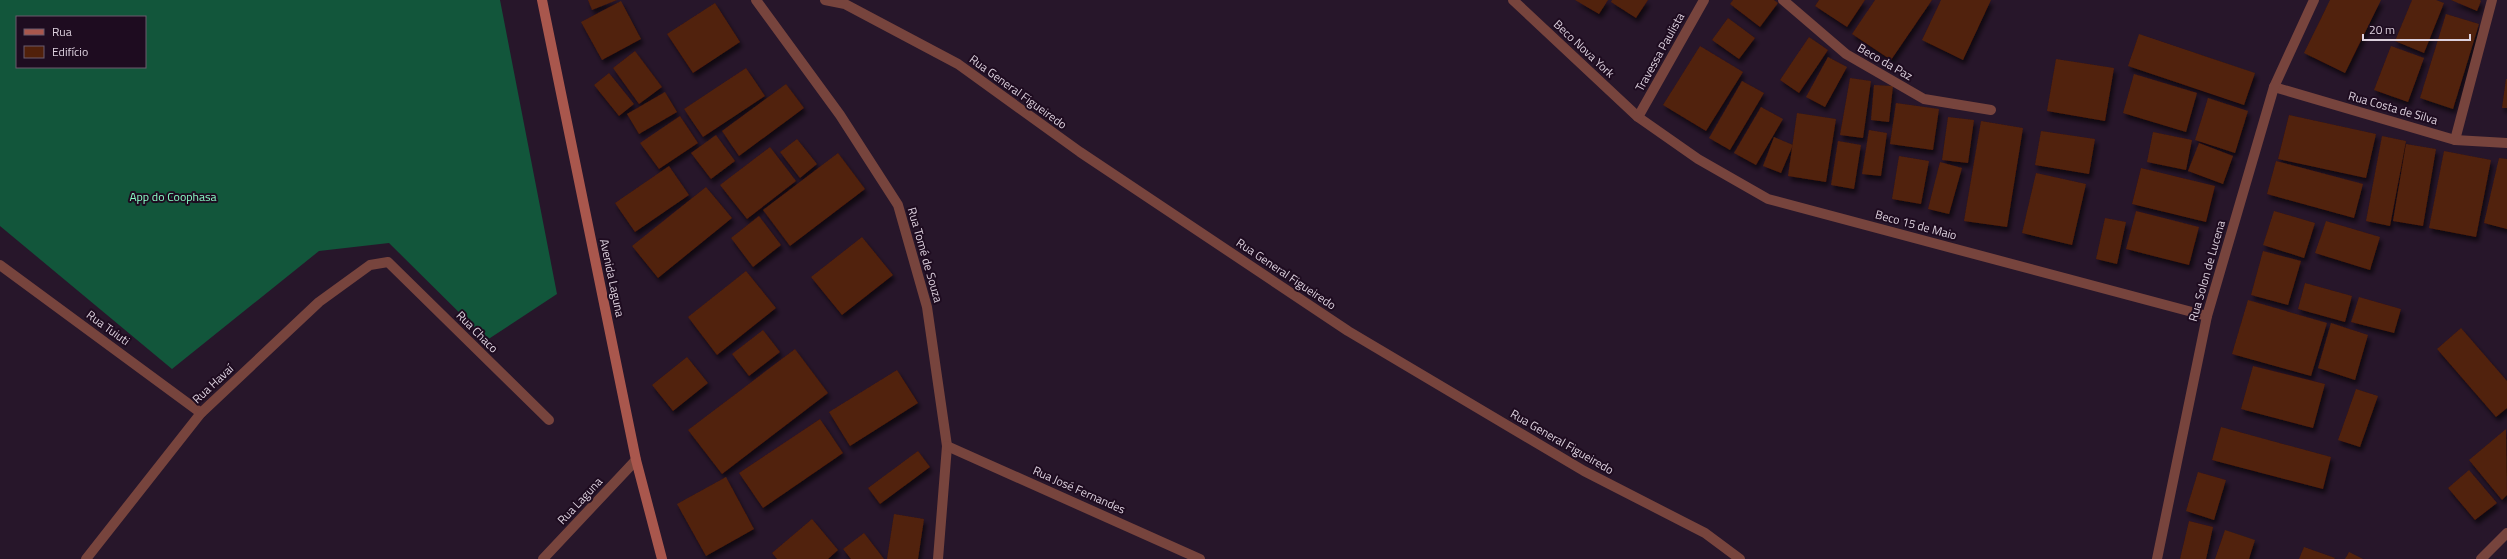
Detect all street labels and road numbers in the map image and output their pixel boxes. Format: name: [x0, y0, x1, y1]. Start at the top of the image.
street label: Travessa Paulista: [1630, 9, 1689, 95]
street label: Beco Nova York: [1549, 15, 1620, 82]
street label: Beco da Paz: [1854, 38, 1916, 85]
street label: Rua General Figueiredo: [965, 50, 1071, 134]
street label: Rua Costa de Silva: [2346, 86, 2440, 129]
street label: Beco 15 de Maio: [1873, 204, 1959, 245]
street label: Rua Tomé de Souza: [903, 205, 948, 305]
street label: Rua Solon de Lucena: [2183, 218, 2230, 324]
street label: Rua General Figueiredo: [1233, 233, 1340, 314]
street label: Avenida Laguna: [595, 237, 630, 319]
street label: Rua Tuiuti: [83, 305, 134, 350]
street label: Rua Chaco: [452, 306, 503, 357]
street label: Rua Havaí: [188, 358, 239, 408]
street label: Rua General Figueiredo: [1507, 404, 1618, 479]
street label: Rua José Fernandes: [1030, 461, 1129, 519]
street label: Rua Laguna: [553, 473, 607, 529]

